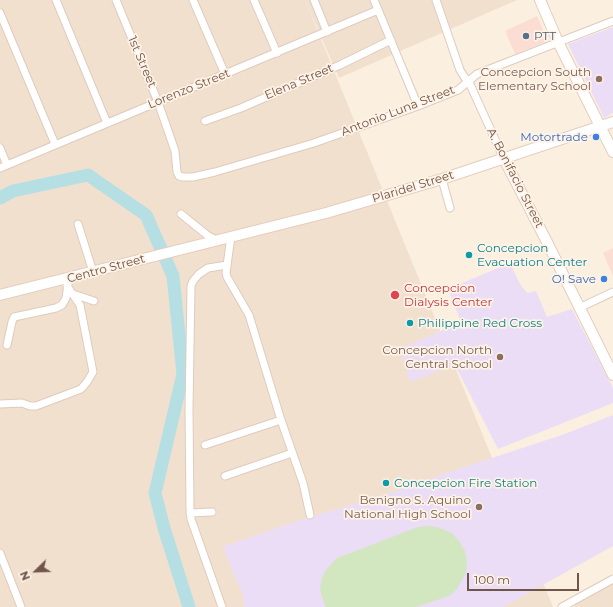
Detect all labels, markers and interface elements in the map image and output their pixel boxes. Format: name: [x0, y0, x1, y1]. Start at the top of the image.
place label: PTT: [534, 29, 556, 43]
marker: PTT: [521, 31, 531, 41]
street label: 1st Street: [125, 34, 159, 90]
street label: Elena Street: [263, 61, 335, 103]
place label: Concepcion South Elementary School: [478, 65, 591, 93]
street label: Lorenzo Street: [146, 66, 232, 112]
marker: Concepcion South Elementary School: [594, 74, 604, 84]
street label: Antonio Luna Street: [339, 83, 457, 139]
street label: A. Bonifacio Street: [484, 126, 546, 230]
place label: Motortrade: [520, 130, 588, 144]
marker: Motortrade: [591, 132, 601, 142]
street label: Plaridel Street: [370, 168, 456, 206]
place label: Concepcion Evacuation Center: [477, 241, 587, 269]
marker: Concepcion Evacuation Center: [464, 250, 474, 260]
street label: Centro Street: [65, 252, 147, 286]
place label: O! Save: [552, 272, 596, 286]
marker: O! Save: [599, 274, 609, 284]
place label: Concepcion Dialysis Center: [404, 281, 492, 309]
marker: Concepcion Dialysis Center: [389, 289, 401, 301]
place label: Philippine Red Cross: [418, 316, 542, 330]
marker: Philippine Red Cross: [405, 318, 415, 328]
place label: Concepcion North Central School: [382, 343, 492, 371]
marker: Concepcion North Central School: [495, 352, 505, 362]
place label: Concepcion Fire Station: [394, 476, 537, 490]
marker: Concepcion Fire Station: [381, 478, 391, 488]
place label: Benigno S. Aquino National High School: [344, 493, 471, 521]
marker: Benigno S. Aquino National High School: [474, 502, 484, 512]
north arrow: [16, 551, 56, 591]
scale bar: [469, 565, 581, 591]
text: N: [17, 569, 33, 583]
text: 100 m: [474, 572, 510, 587]

